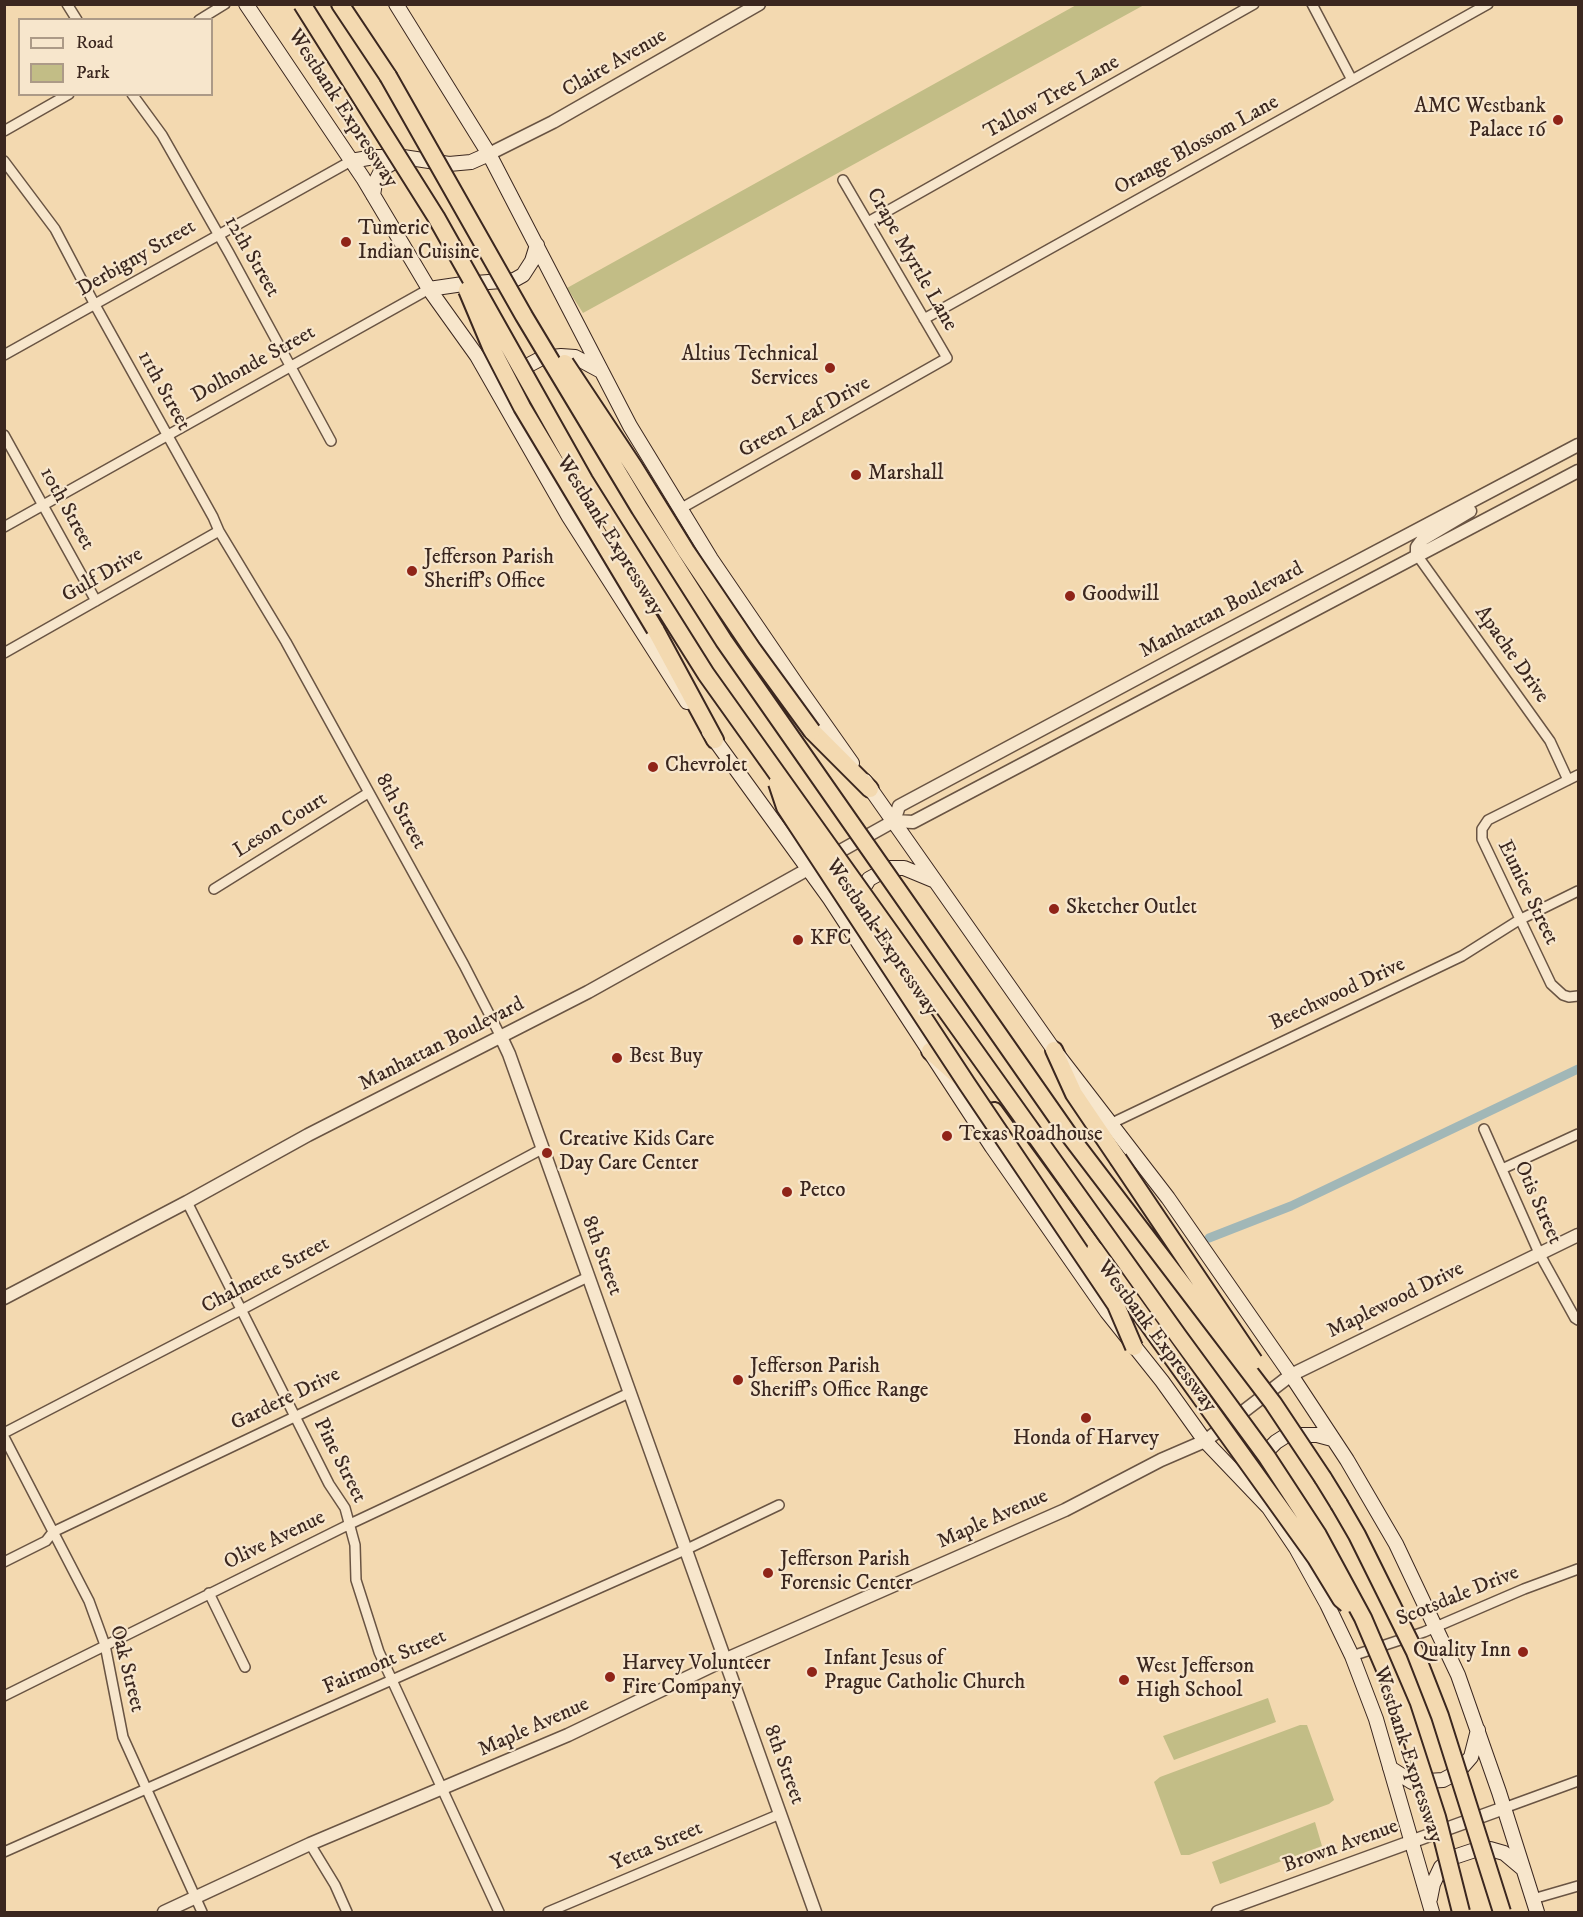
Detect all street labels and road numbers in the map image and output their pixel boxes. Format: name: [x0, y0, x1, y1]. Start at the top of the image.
street label: Claire Avenue: [558, 24, 672, 104]
street label: Westbank Expressway: [281, 25, 403, 193]
street label: Tallow Tree Lane: [980, 50, 1124, 146]
street label: Orange Blossom Lane: [1111, 90, 1283, 202]
street label: Crape Myrtle Lane: [860, 184, 962, 336]
street label: 12th Street: [218, 212, 284, 302]
street label: Derbigny Street: [73, 215, 201, 303]
street label: Dolhonde Street: [188, 321, 320, 409]
street label: 11th Street: [131, 347, 195, 435]
street label: Green Leaf Drive: [735, 372, 875, 464]
street label: Westbank Expressway: [550, 451, 668, 621]
street label: 10th Street: [33, 463, 99, 555]
street label: Gulf Drive: [58, 543, 148, 609]
street label: Manhattan Boulevard: [1136, 557, 1308, 665]
street label: Apache Drive: [1468, 602, 1554, 708]
street label: 8th Street: [369, 770, 431, 854]
street label: Leson Court: [230, 787, 332, 865]
street label: Eunice Street: [1491, 837, 1563, 949]
street label: Westbank Expressway: [819, 855, 943, 1021]
street label: Beechwood Drive: [1266, 953, 1410, 1037]
street label: Manhattan Boulevard: [355, 992, 529, 1098]
street label: Otis Street: [1508, 1158, 1566, 1248]
street label: 8th Street: [575, 1213, 627, 1299]
street label: Chalmette Street: [198, 1232, 334, 1320]
street label: Westbank Expressway: [1091, 1256, 1221, 1418]
street label: Maplewood Drive: [1323, 1257, 1469, 1345]
street label: Gardere Drive: [227, 1363, 345, 1437]
street label: Pine Street: [307, 1415, 371, 1507]
street label: Maple Avenue: [934, 1484, 1052, 1556]
street label: Olive Avenue: [220, 1506, 330, 1576]
street label: Scotsdale Drive: [1393, 1561, 1523, 1633]
street label: Oak Street: [103, 1623, 149, 1715]
street label: Fairmont Street: [320, 1625, 450, 1701]
street label: Westbank Expressway: [1367, 1664, 1447, 1846]
street label: Maple Avenue: [475, 1692, 593, 1764]
street label: 8th Street: [757, 1722, 809, 1808]
street label: Brown Avenue: [1280, 1815, 1402, 1879]
street label: Yetta Street: [607, 1816, 707, 1878]

